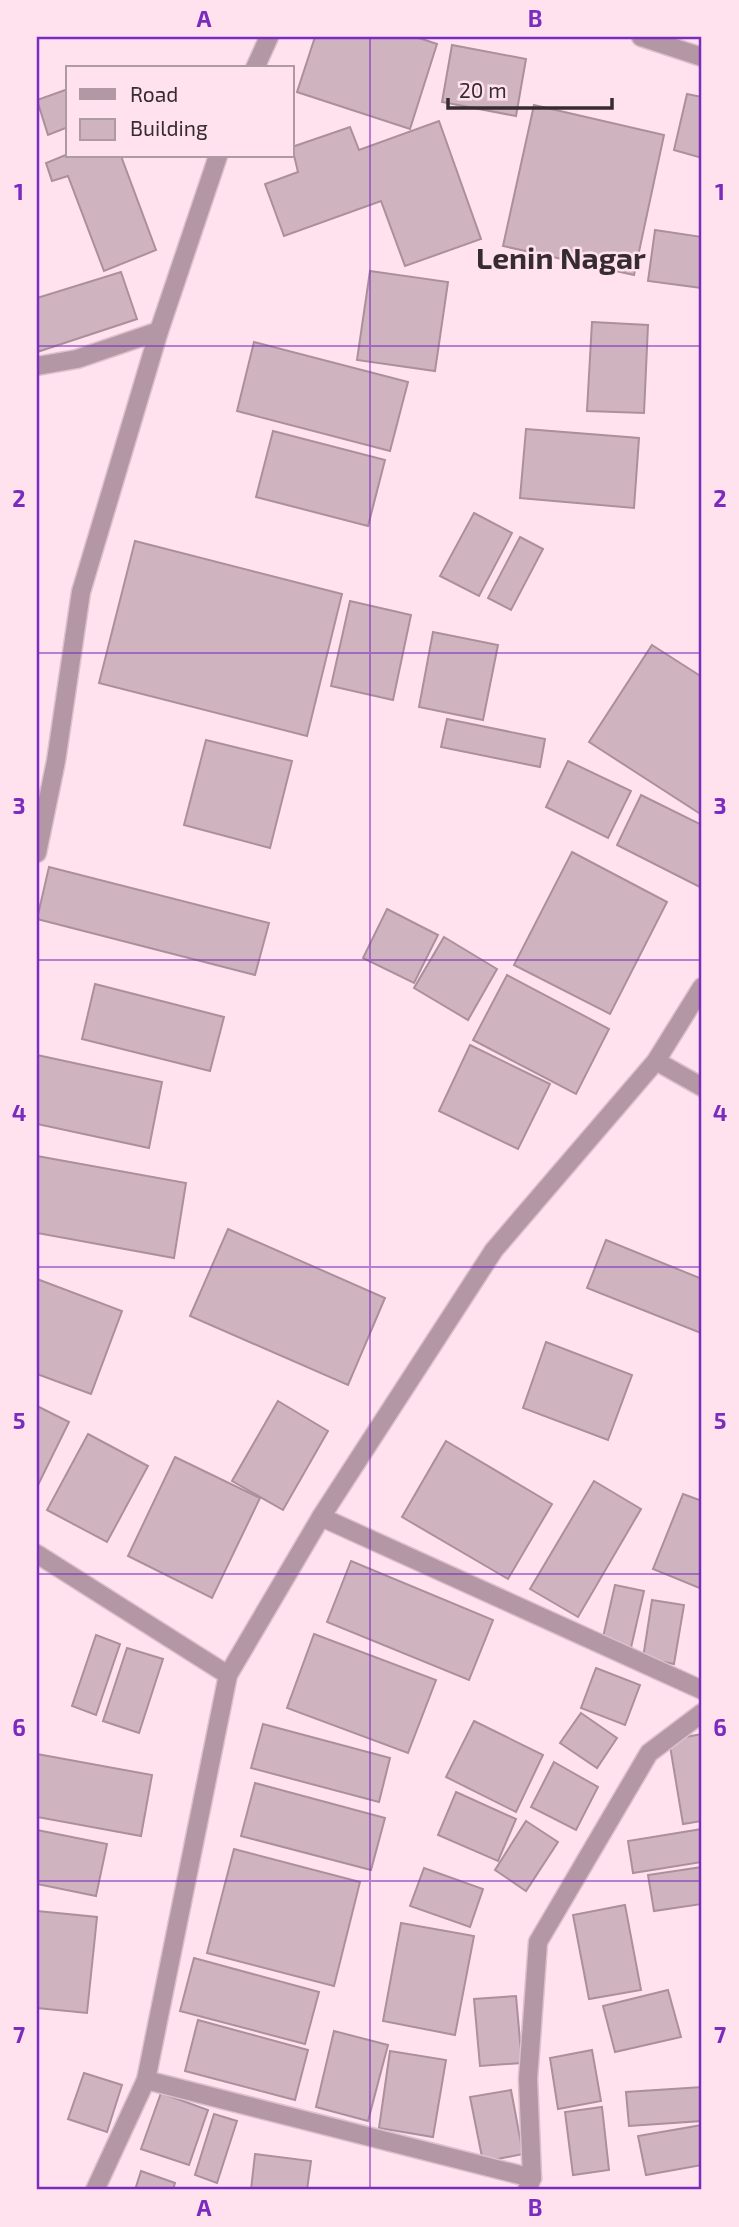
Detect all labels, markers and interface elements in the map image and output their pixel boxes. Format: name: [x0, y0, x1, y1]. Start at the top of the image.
text: A: [196, 4, 212, 32]
text: B: [528, 4, 542, 32]
legend: [66, 66, 294, 158]
scale bar: [448, 66, 613, 110]
text: 20 m: [459, 77, 507, 102]
text: Road: [130, 81, 178, 106]
text: Building: [130, 115, 208, 140]
text: 1: [14, 177, 24, 205]
text: 1: [715, 177, 725, 205]
district label: Lenin Nagar: [476, 239, 646, 275]
text: 2: [12, 484, 26, 512]
text: 2: [713, 484, 727, 512]
text: 3: [12, 791, 26, 819]
text: 3: [713, 791, 727, 819]
text: 4: [12, 1098, 26, 1126]
text: 4: [713, 1098, 727, 1126]
text: 5: [13, 1406, 25, 1434]
text: 5: [714, 1406, 726, 1434]
text: 6: [12, 1713, 26, 1741]
text: 6: [713, 1713, 727, 1741]
text: 7: [13, 2020, 25, 2048]
text: 7: [714, 2020, 726, 2048]
text: A: [196, 2193, 212, 2221]
text: B: [528, 2193, 542, 2221]

